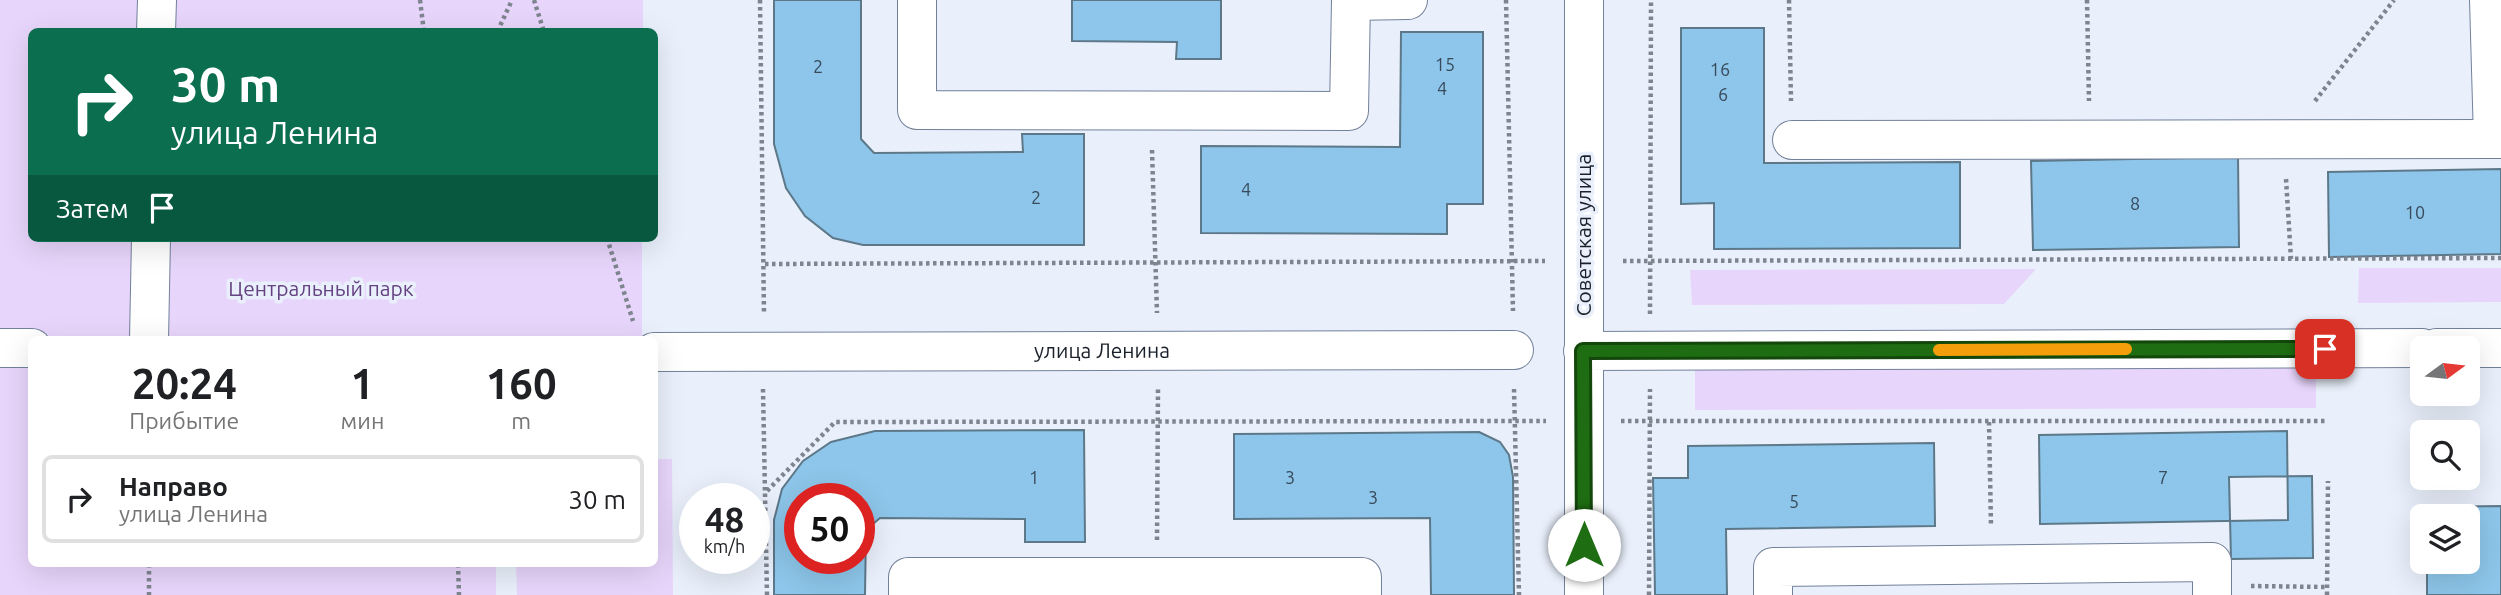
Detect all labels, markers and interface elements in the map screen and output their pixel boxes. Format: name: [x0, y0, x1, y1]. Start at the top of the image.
house number: 15: [1435, 54, 1455, 74]
icon: right: [56, 56, 147, 147]
text: 30 m: [171, 56, 280, 111]
house number: 2: [813, 56, 823, 76]
house number: 16: [1710, 59, 1730, 79]
house number: 4: [1437, 78, 1447, 98]
house number: 6: [1718, 84, 1728, 104]
text: улица Ленина: [171, 114, 379, 150]
street label: Советская улица: [1571, 154, 1595, 316]
house number: 4: [1241, 179, 1251, 199]
house number: 2: [1031, 187, 1041, 207]
icon: arrive: [143, 189, 181, 227]
house number: 8: [2130, 193, 2140, 213]
text: Затем: [56, 194, 129, 223]
house number: 10: [2405, 202, 2425, 222]
park label: Центральный парк: [228, 276, 414, 300]
pin: [2295, 319, 2355, 379]
icon: arrive: [2306, 330, 2344, 368]
north arrow: [2410, 336, 2480, 406]
map controls: [2410, 336, 2480, 574]
street label: улица Ленина: [1034, 338, 1170, 362]
text: 20:24: [132, 360, 237, 407]
text: 1: [351, 360, 374, 407]
text: 160: [486, 360, 557, 407]
text: Прибытие: [129, 408, 239, 433]
text: мин: [341, 408, 384, 433]
text: m: [511, 408, 531, 433]
button: search: [2410, 420, 2480, 490]
house number: 1: [1029, 467, 1039, 487]
house number: 3: [1285, 467, 1295, 487]
house number: 7: [2158, 467, 2168, 487]
text: Направо: [119, 472, 228, 501]
icon: right: [60, 480, 98, 518]
speed limit sign: 50: [784, 483, 875, 574]
text: 30 m: [568, 485, 626, 514]
house number: 3: [1368, 487, 1378, 507]
house number: 5: [1789, 491, 1799, 511]
text: 48: [705, 499, 744, 539]
text: улица Ленина: [119, 501, 268, 526]
button: layers: [2410, 504, 2480, 574]
position arrow: [1547, 508, 1621, 582]
text: km/h: [704, 536, 745, 556]

